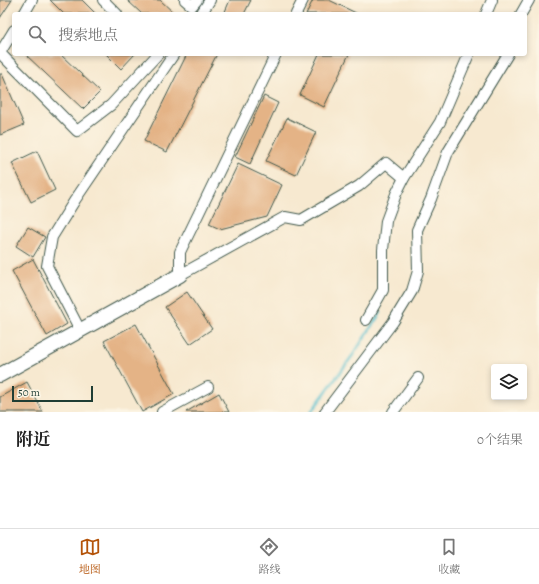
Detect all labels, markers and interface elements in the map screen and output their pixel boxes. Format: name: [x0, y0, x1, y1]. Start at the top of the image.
search box: [12, 12, 527, 56]
icon: search: [26, 23, 48, 45]
text: 搜索地点: [58, 25, 118, 45]
map controls: [491, 364, 527, 400]
button: layers: [491, 364, 527, 400]
scale bar: [12, 384, 93, 403]
text: 50 m: [18, 385, 40, 400]
text: 附近: [16, 428, 50, 451]
text: 0个结果: [477, 431, 523, 448]
tab: 地图: [79, 536, 101, 577]
tab: 路线: [258, 536, 280, 577]
tab: 收藏: [438, 536, 460, 577]

